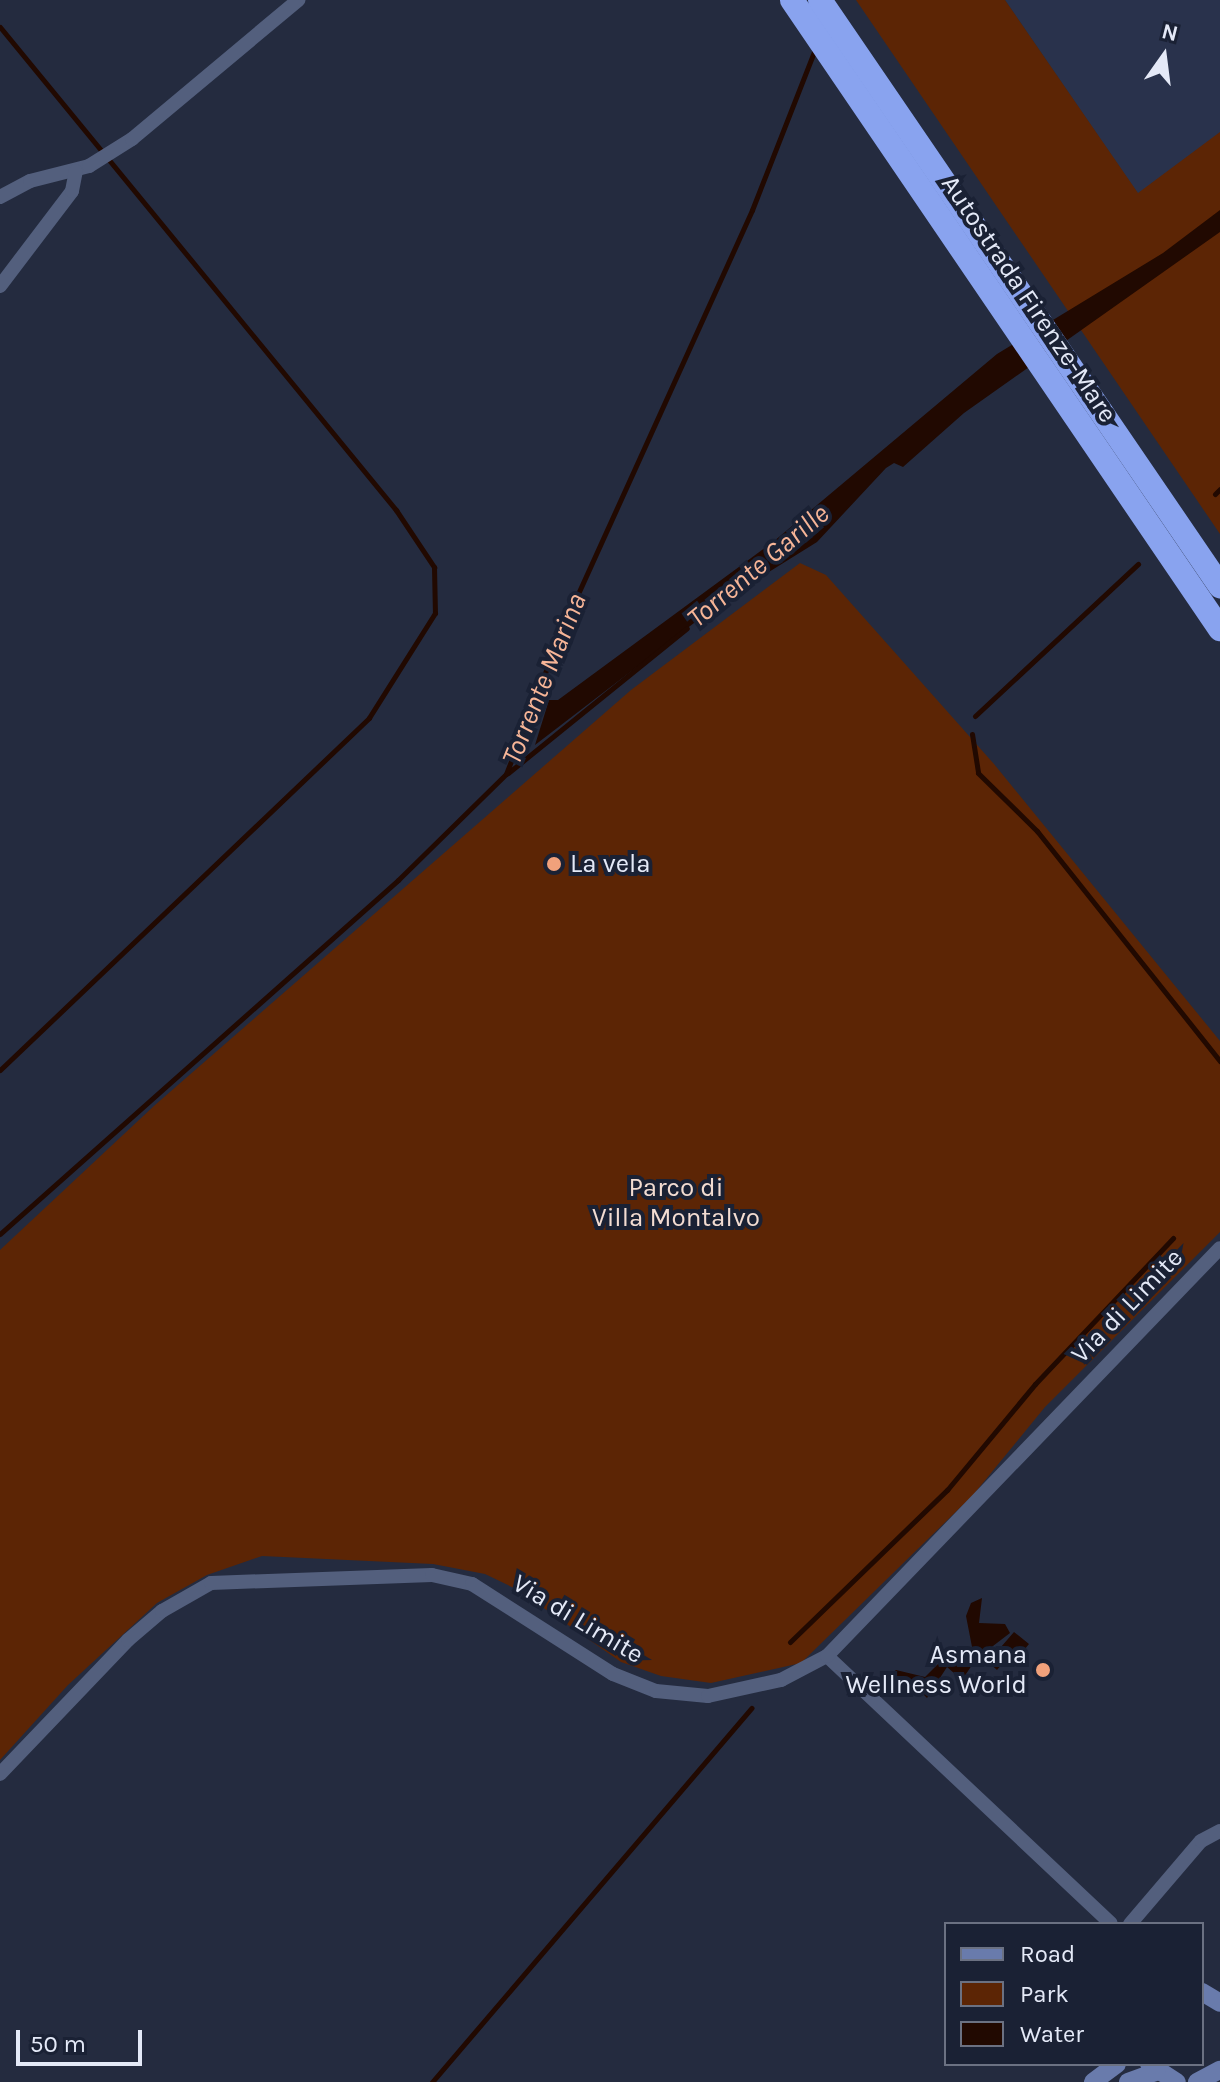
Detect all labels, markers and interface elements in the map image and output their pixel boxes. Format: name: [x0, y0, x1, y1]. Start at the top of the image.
north arrow: [1124, 16, 1204, 96]
text: N: [1159, 18, 1181, 47]
street label: Autostrada Firenze-Mare: [935, 170, 1123, 428]
water label: Torrente Garille: [680, 497, 836, 635]
water label: Torrente Marina: [494, 588, 594, 770]
place label: La vela: [570, 848, 651, 880]
marker: La vela: [545, 855, 563, 873]
park label: Parco di Villa Montalvo: [592, 1172, 760, 1234]
street label: Via di Limite: [1065, 1242, 1189, 1370]
street label: Via di Limite: [507, 1568, 649, 1670]
place label: Asmana Wellness World: [845, 1639, 1027, 1700]
marker: Asmana Wellness World: [1034, 1661, 1052, 1679]
legend: [944, 1922, 1204, 2066]
text: Road: [1020, 1940, 1075, 1968]
text: Park: [1020, 1980, 1069, 2008]
scale bar: [20, 2014, 146, 2064]
text: Water: [1020, 2020, 1084, 2048]
text: 50 m: [30, 2030, 86, 2058]

